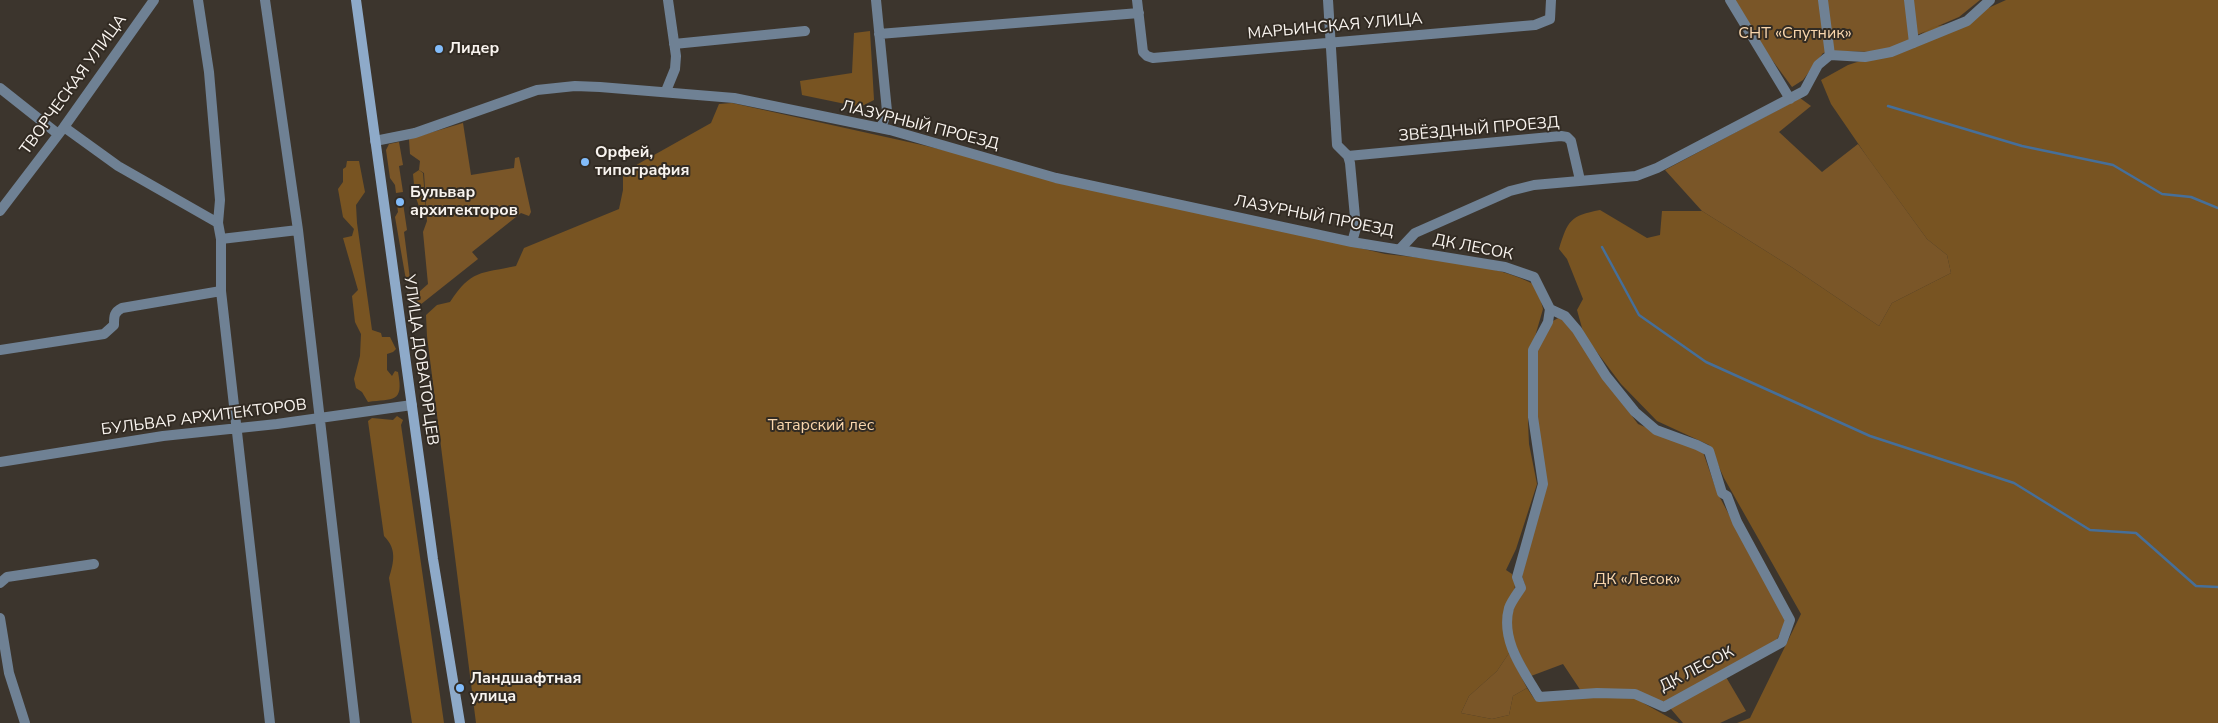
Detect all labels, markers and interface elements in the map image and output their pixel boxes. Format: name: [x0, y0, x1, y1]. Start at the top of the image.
street label: МАРЬИНСКАЯ УЛИЦА: [1247, 10, 1423, 44]
street label: ТВОРЧЕСКАЯ УЛИЦА: [17, 11, 131, 159]
park label: СНТ «Спутник»: [1738, 24, 1852, 44]
place label: Лидер: [449, 39, 499, 59]
marker: Лидер: [433, 43, 445, 55]
street label: ЛАЗУРНЫЙ ПРОЕЗД: [839, 97, 1001, 155]
street label: ЗВЁЗДНЫЙ ПРОЕЗД: [1398, 113, 1560, 147]
place label: Орфей, типография: [595, 143, 690, 181]
marker: Орфей, типография: [579, 156, 591, 168]
place label: Бульвар архитекторов: [410, 183, 518, 221]
street label: ЛАЗУРНЫЙ ПРОЕЗД: [1233, 192, 1395, 242]
marker: Бульвар архитекторов: [394, 196, 406, 208]
street label: ДК ЛЕСОК: [1431, 231, 1515, 265]
street label: УЛИЦА ДОВАТОРЦЕВ: [399, 273, 441, 447]
street label: БУЛЬВАР АРХИТЕКТОРОВ: [100, 396, 308, 440]
park label: Татарский лес: [768, 416, 874, 436]
park label: ДК «Лесок»: [1594, 570, 1680, 590]
street label: ДК ЛЕСОК: [1657, 643, 1737, 697]
place label: Ландшафтная улица: [470, 669, 582, 707]
marker: Ландшафтная улица: [454, 682, 466, 694]

